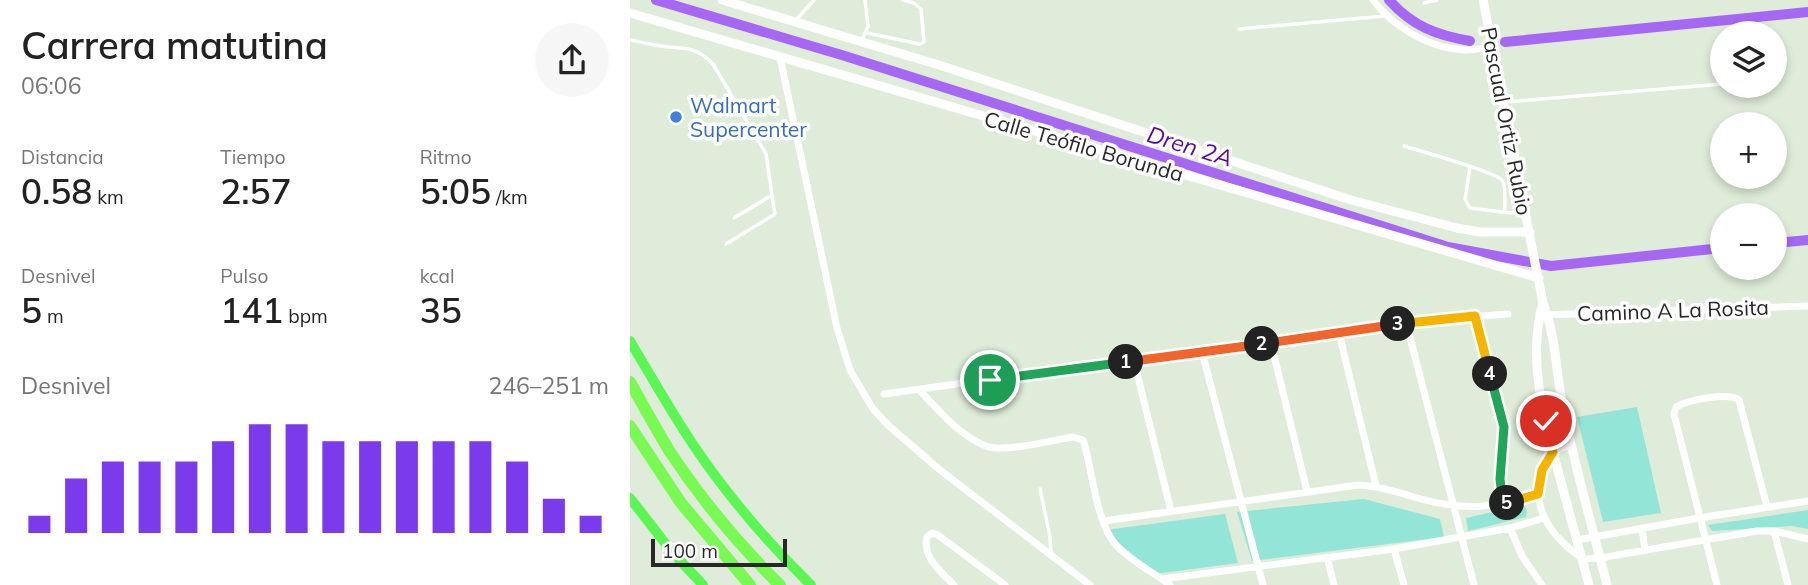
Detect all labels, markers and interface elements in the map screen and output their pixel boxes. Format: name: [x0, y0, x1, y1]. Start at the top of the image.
text: Carrera matutina: [21, 21, 328, 69]
map controls: [1710, 21, 1787, 280]
button: layers: [1710, 21, 1787, 98]
button: share: [535, 23, 609, 97]
street label: Pascual Ortiz Rubio: [1476, 25, 1538, 217]
text: 06:06: [21, 71, 81, 100]
place label: Walmart Supercenter: [690, 92, 807, 142]
street label: Calle Teófilo Borunda: [981, 105, 1187, 187]
marker: Walmart Supercenter: [668, 109, 684, 125]
button: +: [1710, 112, 1787, 189]
water label: Dren 2A: [1144, 119, 1236, 173]
text: Distancia: [21, 145, 104, 169]
text: Tiempo: [220, 145, 286, 169]
text: Ritmo: [420, 145, 472, 169]
text: 0.58: [21, 169, 92, 213]
text: 2:57: [220, 169, 292, 213]
text: 5:05: [420, 169, 491, 213]
text: km: [92, 185, 124, 209]
text: /km: [491, 185, 528, 209]
button: −: [1710, 203, 1787, 280]
text: Desnivel: [21, 264, 95, 288]
text: Pulso: [220, 264, 268, 288]
text: kcal: [420, 264, 454, 288]
text: 5: [21, 288, 42, 332]
text: 141: [220, 288, 283, 332]
text: 35: [420, 288, 462, 332]
street label: Camino A La Rosita: [1577, 294, 1769, 326]
text: m: [42, 304, 64, 328]
text: bpm: [283, 304, 328, 328]
pin: 3: [1380, 306, 1416, 342]
text: 3: [1392, 311, 1403, 335]
pin: 2: [1244, 326, 1280, 362]
text: 2: [1256, 331, 1267, 355]
pin: 1: [1108, 344, 1144, 380]
text: 1: [1120, 349, 1131, 373]
pin: [960, 350, 1020, 410]
pin: 4: [1472, 356, 1508, 392]
icon: arrive: [971, 361, 1009, 399]
text: 4: [1484, 361, 1495, 385]
text: Desnivel: [21, 371, 111, 400]
text: 246–251 m: [488, 371, 609, 400]
pin: [1516, 391, 1576, 451]
icon: check: [1527, 402, 1565, 440]
pin: 5: [1490, 486, 1524, 520]
text: 5: [1501, 490, 1512, 514]
scale bar: [651, 536, 788, 568]
text: 100 m: [662, 539, 718, 563]

